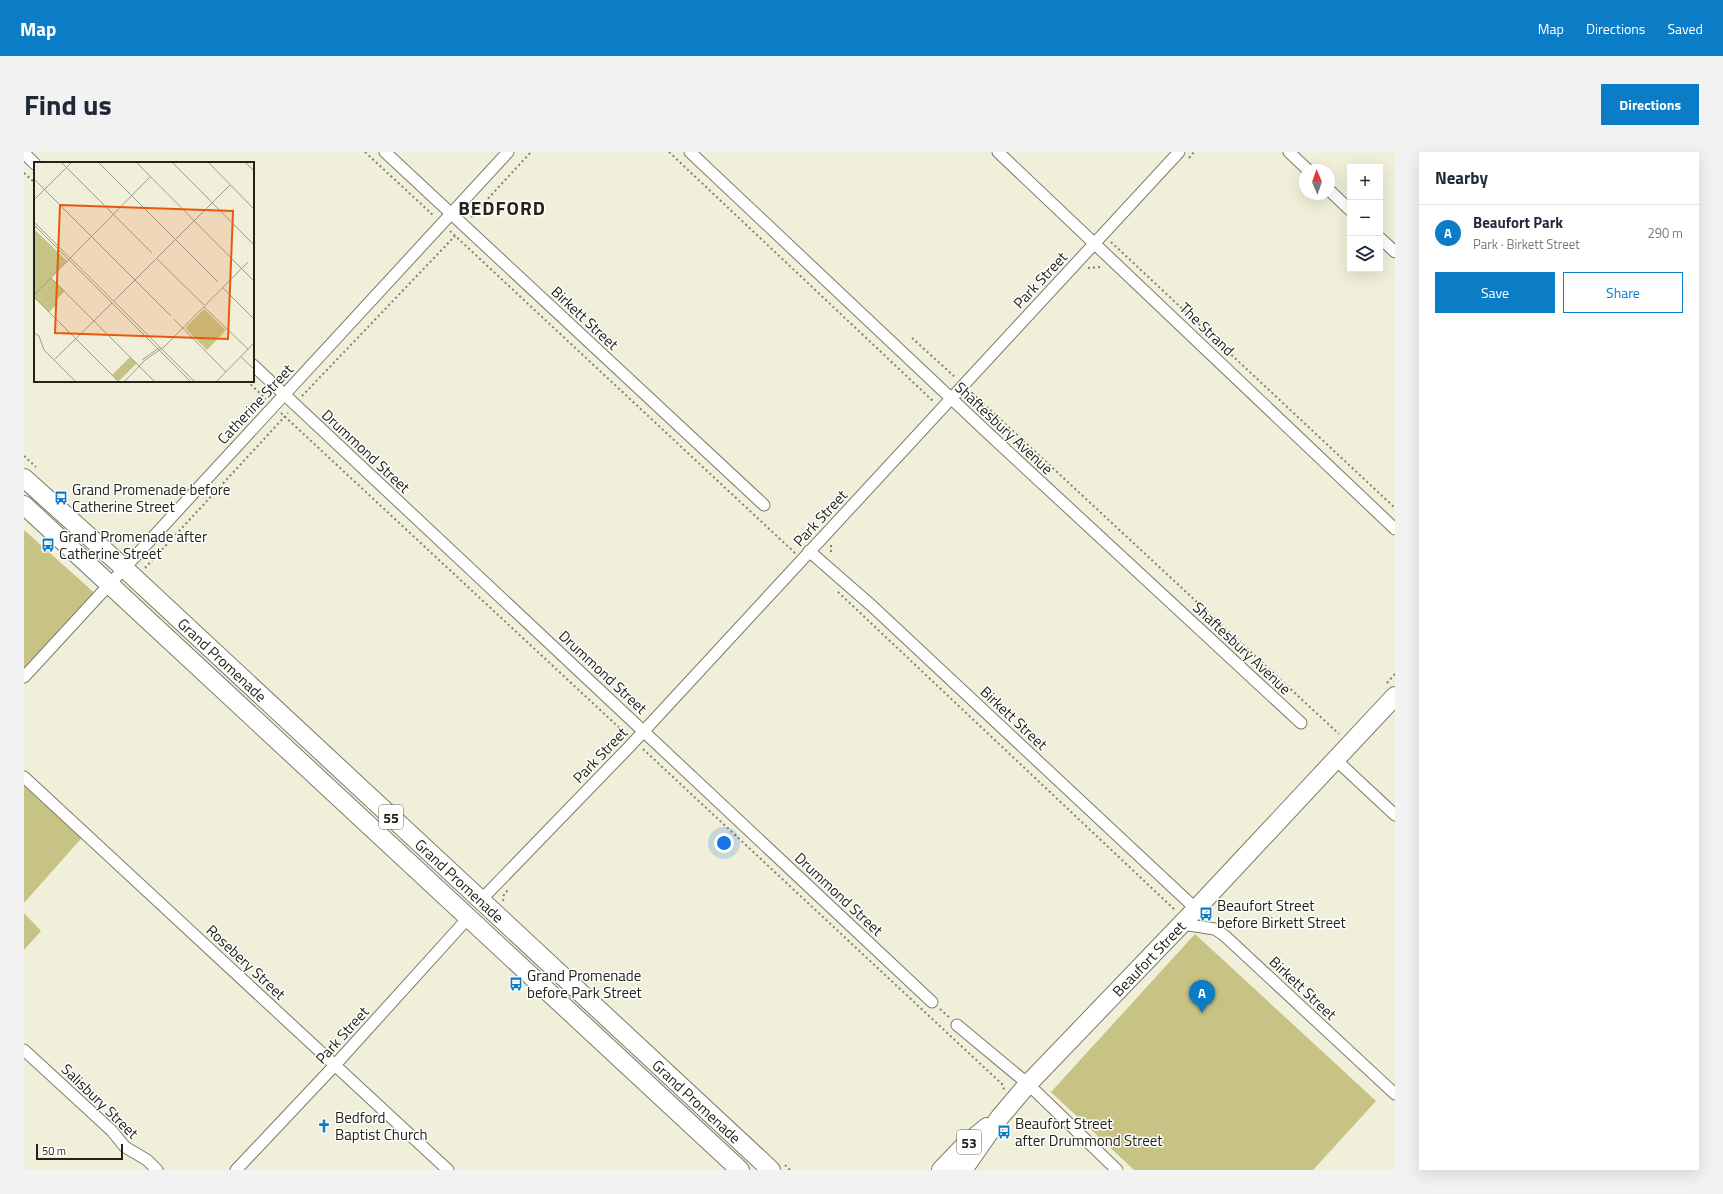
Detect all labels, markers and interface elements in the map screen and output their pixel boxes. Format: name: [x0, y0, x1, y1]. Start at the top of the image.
text: Map: [20, 14, 56, 43]
text: Map: [1538, 18, 1564, 39]
text: Directions: [1586, 18, 1645, 39]
text: Saved: [1667, 18, 1703, 39]
text: Find us: [24, 83, 112, 126]
button: Directions: [1601, 84, 1699, 125]
inset map: [34, 162, 254, 382]
north arrow: [1299, 164, 1335, 200]
map controls: [1347, 164, 1383, 272]
button: +: [1347, 164, 1383, 200]
text: Nearby: [1435, 165, 1488, 191]
district label: BEDFORD: [458, 193, 546, 222]
button: −: [1347, 200, 1383, 236]
text: Beaufort Park: [1473, 211, 1563, 234]
text: A: [1444, 223, 1452, 243]
text: 290 m: [1647, 223, 1683, 243]
text: Park · Birkett Street: [1473, 234, 1580, 254]
button: layers: [1347, 236, 1383, 272]
street label: Park Street: [1007, 246, 1073, 314]
button: Save: [1435, 272, 1555, 313]
button: Share: [1563, 272, 1683, 313]
street label: Birkett Street: [546, 281, 624, 356]
street label: The Strand: [1174, 297, 1240, 361]
street label: Catherine Street: [212, 358, 299, 449]
street label: Shaftesbury Avenue: [950, 376, 1058, 480]
street label: Drummond Street: [317, 404, 416, 499]
place label: Grand Promenade before Catherine Street: [72, 478, 230, 518]
street label: Park Street: [787, 484, 853, 552]
bus stop icon: Grand Promenade before Catherine Street: [53, 490, 69, 506]
place label: Grand Promenade after Catherine Street: [59, 525, 207, 565]
bus stop icon: Grand Promenade after Catherine Street: [40, 537, 56, 553]
street label: Shaftesbury Avenue: [1188, 596, 1296, 700]
street label: Grand Promenade: [173, 612, 272, 707]
street label: Drummond Street: [554, 625, 653, 720]
street label: Birkett Street: [975, 681, 1053, 756]
street label: Park Street: [567, 721, 633, 788]
road number: 55: [379, 805, 403, 829]
street label: Grand Promenade: [410, 833, 509, 928]
your location: [714, 833, 734, 853]
street label: Drummond Street: [790, 847, 889, 942]
place label: Beaufort Street before Birkett Street: [1217, 894, 1347, 934]
bus stop icon: Beaufort Street before Birkett Street: [1198, 906, 1214, 922]
street label: Beaufort Street: [1106, 915, 1191, 1002]
street label: Rosebery Street: [201, 919, 291, 1006]
street label: Birkett Street: [1264, 951, 1342, 1026]
place label: Grand Promenade before Park Street: [527, 964, 643, 1004]
bus stop icon: Grand Promenade before Park Street: [508, 976, 524, 992]
pin: A: [1189, 980, 1215, 1013]
street label: Park Street: [310, 1000, 375, 1069]
street label: Grand Promenade: [647, 1054, 747, 1148]
street label: Salisbury Street: [56, 1058, 144, 1144]
place label: Bedford Baptist Church: [335, 1106, 428, 1146]
place label: Beaufort Street after Drummond Street: [1015, 1112, 1163, 1152]
church icon: Bedford Baptist Church: [316, 1118, 332, 1134]
bus stop icon: Beaufort Street after Drummond Street: [996, 1124, 1012, 1140]
road number: 53: [957, 1130, 981, 1154]
scale bar: [36, 1142, 123, 1161]
text: 50 m: [42, 1143, 66, 1159]

